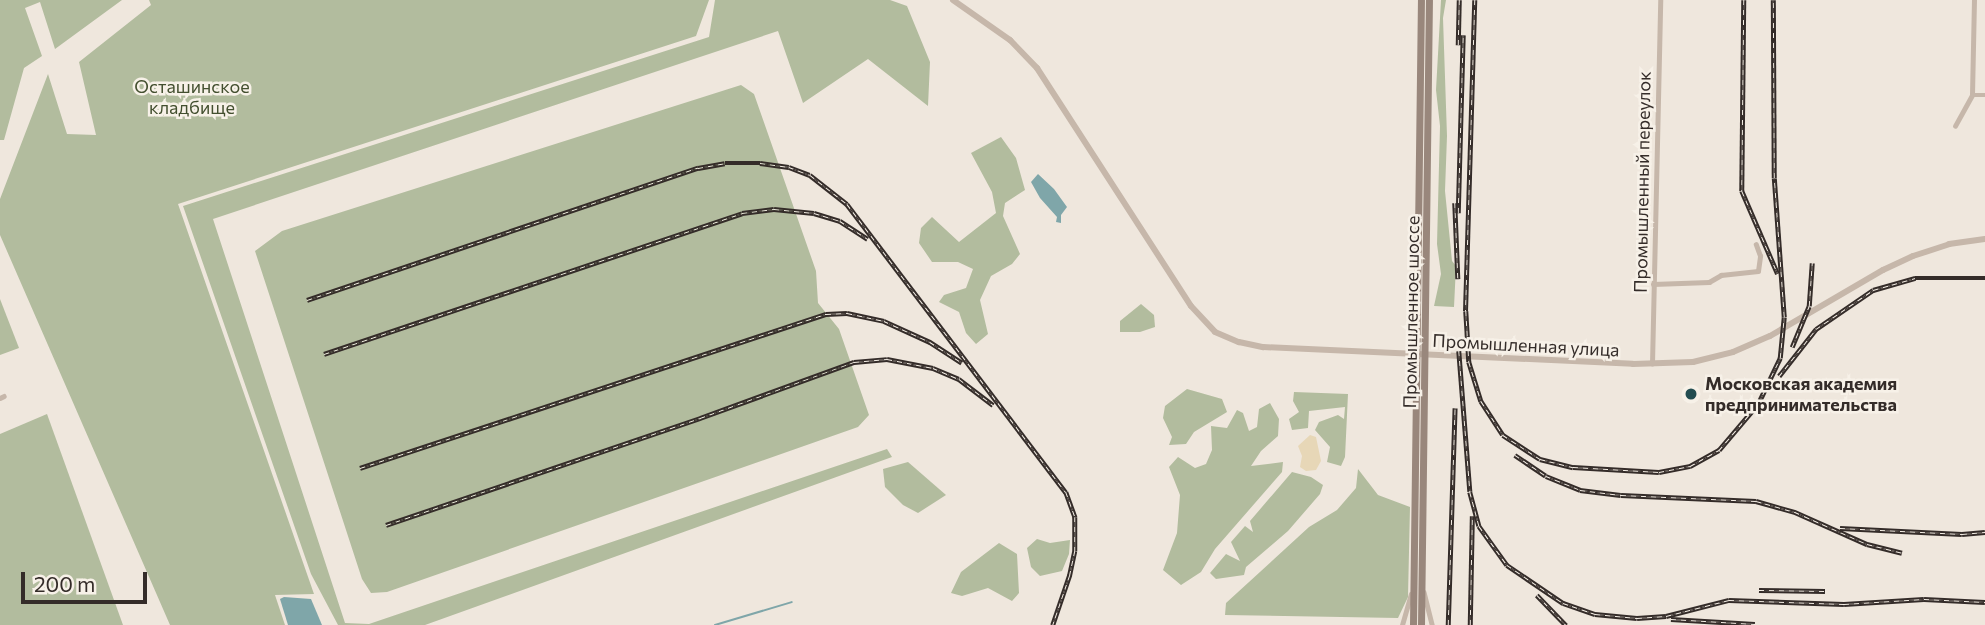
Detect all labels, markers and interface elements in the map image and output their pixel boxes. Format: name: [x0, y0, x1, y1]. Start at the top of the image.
street label: Промышленный переулок: [1629, 71, 1655, 293]
park label: Осташинское кладбище: [134, 76, 250, 119]
street label: Промышленное шоссе: [1399, 216, 1423, 408]
street label: Промышленная улица: [1432, 329, 1620, 361]
place label: Московская академия предпринимательства: [1705, 373, 1897, 416]
marker: Московская академия предпринимательства: [1683, 386, 1699, 402]
scale bar: [24, 558, 150, 602]
text: 200 m: [34, 571, 95, 596]

